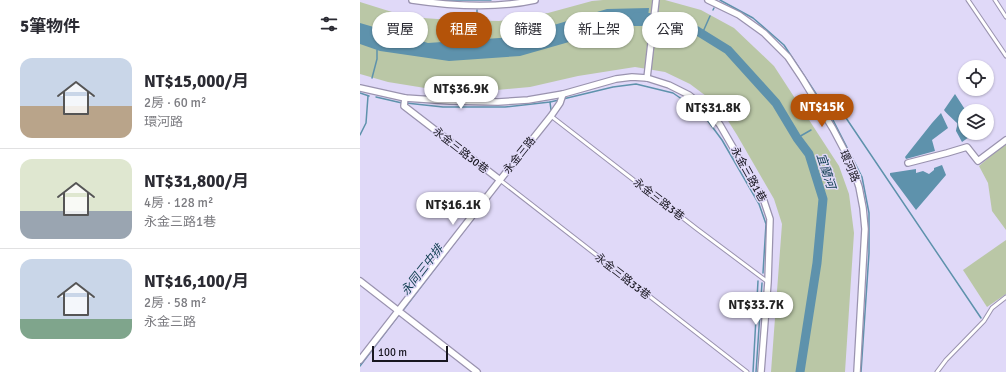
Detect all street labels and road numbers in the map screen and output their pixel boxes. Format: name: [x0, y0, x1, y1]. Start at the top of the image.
street label: 永金三路30巷: [430, 125, 491, 176]
street label: 永金三路: [500, 134, 538, 177]
street label: 永金三路1巷: [728, 144, 769, 204]
street label: 環河路: [837, 148, 862, 184]
street label: 永金三路3巷: [631, 176, 687, 223]
street label: 永金三路33巷: [592, 251, 653, 302]

